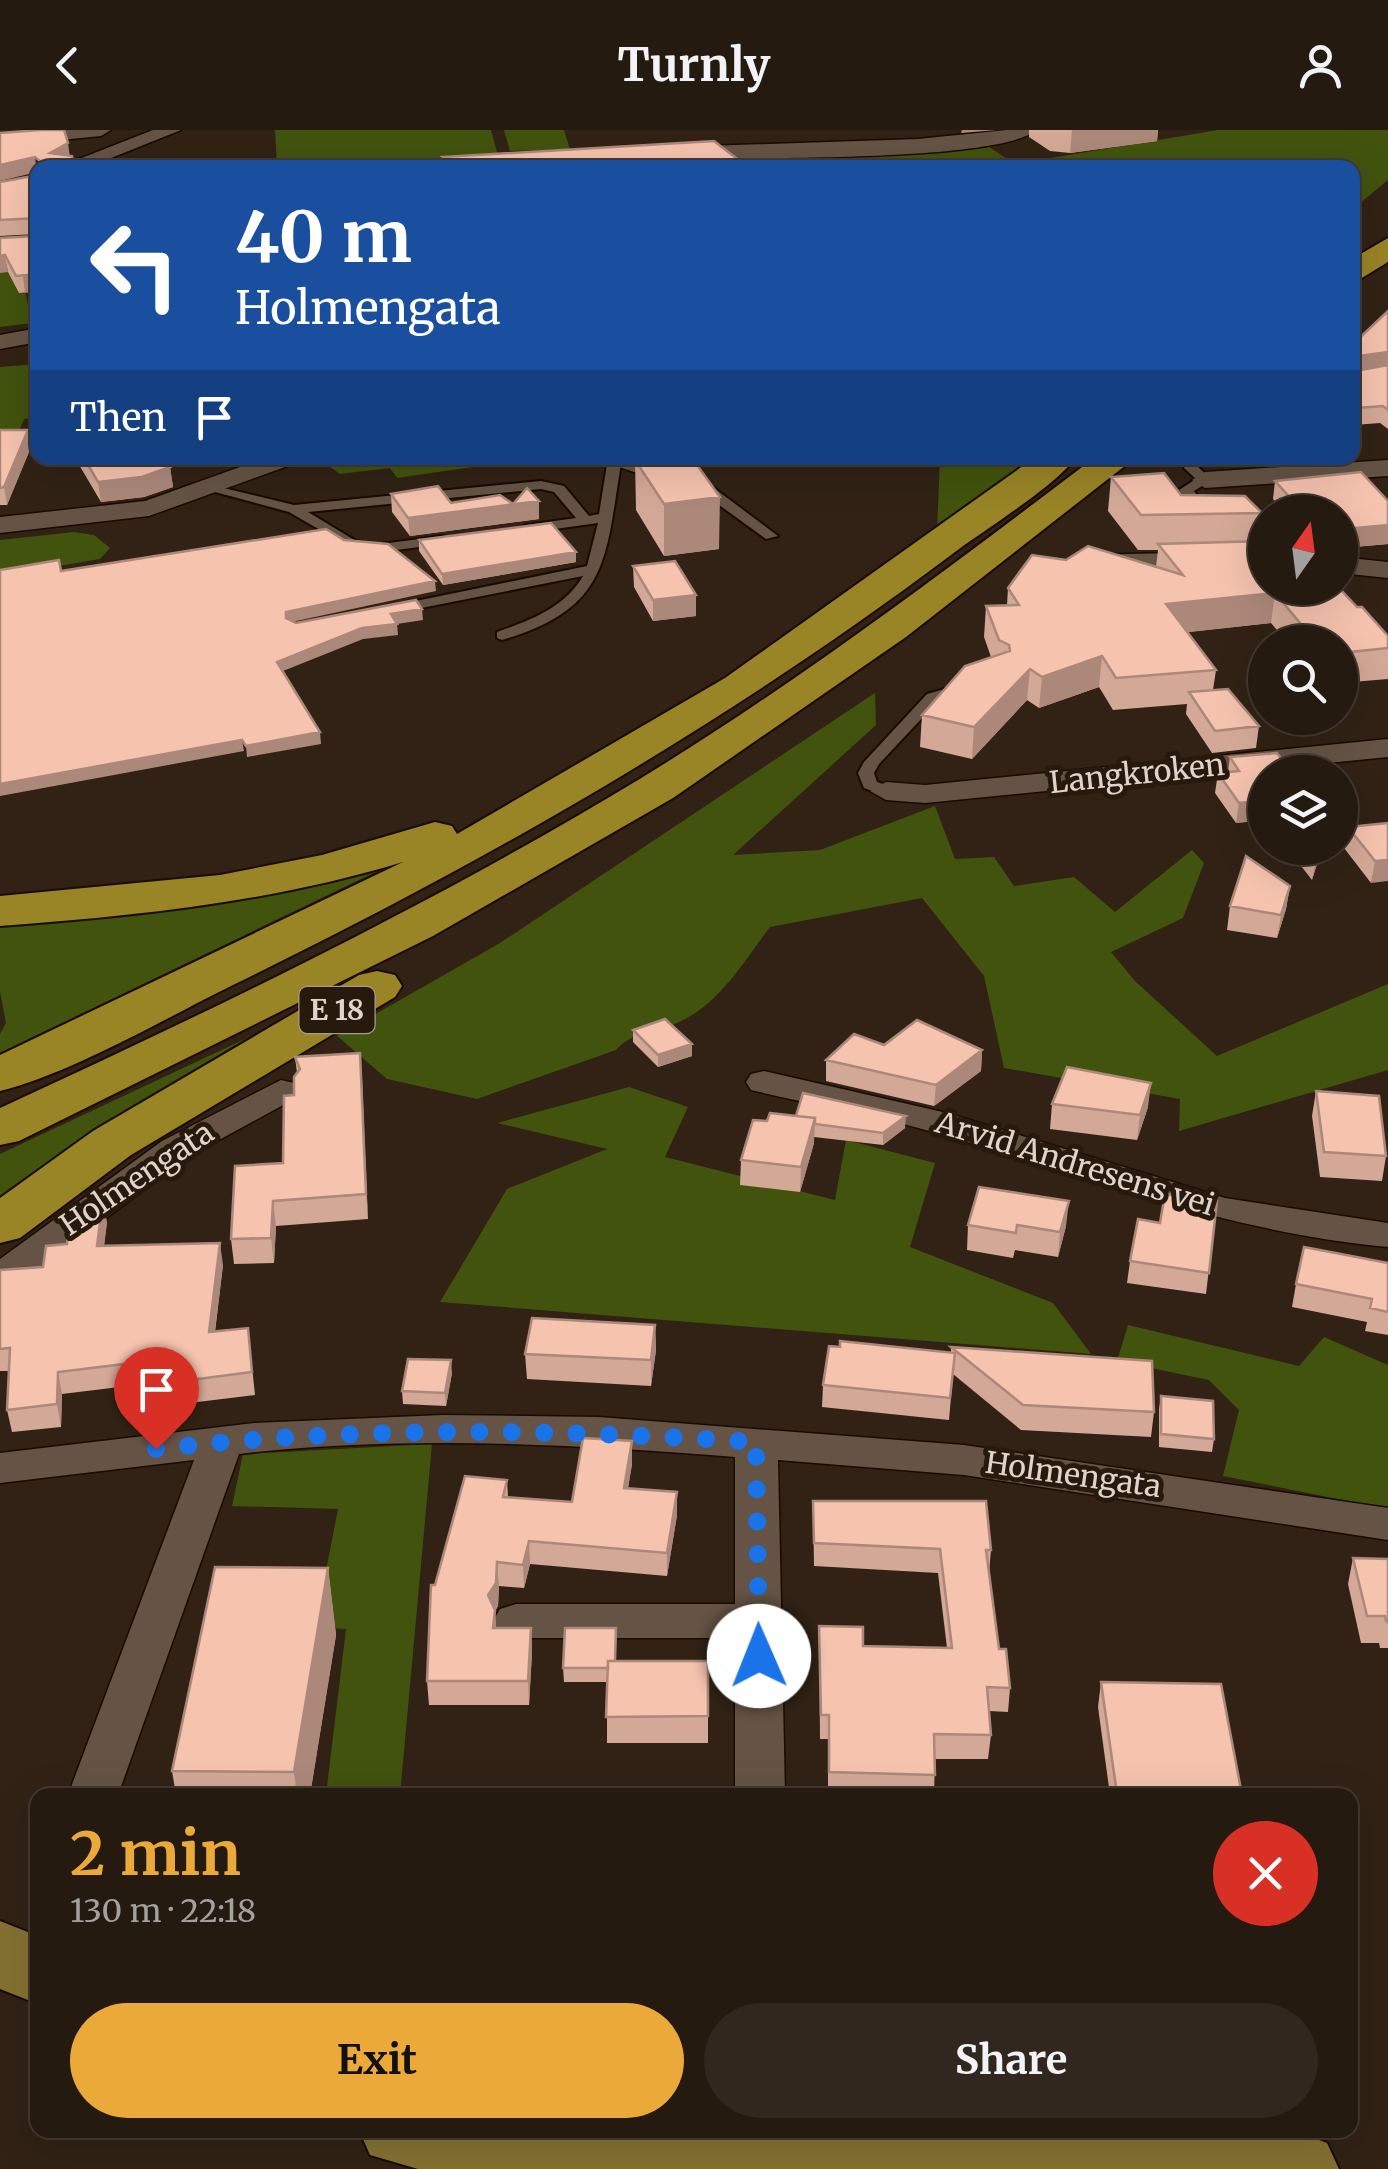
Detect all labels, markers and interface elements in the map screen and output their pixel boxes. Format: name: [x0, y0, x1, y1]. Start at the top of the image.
text: Turnly: [617, 37, 771, 93]
icon: back: [40, 38, 95, 93]
icon: person: [1293, 38, 1348, 93]
text: 40 m: [235, 193, 412, 281]
icon: left: [70, 200, 200, 330]
text: Holmengata: [235, 280, 501, 336]
icon: arrive: [187, 390, 242, 445]
text: Then: [70, 394, 167, 441]
north arrow: [1248, 495, 1358, 605]
map controls: [1248, 495, 1358, 865]
button: search: [1248, 625, 1358, 735]
street label: Langkroken: [1047, 745, 1226, 801]
button: layers: [1248, 755, 1358, 865]
road number: E 18: [300, 987, 374, 1033]
street label: Arvid Andresens vei: [930, 1102, 1219, 1224]
street label: Holmengata: [52, 1113, 220, 1243]
pin: [114, 1347, 199, 1450]
icon: arrive: [129, 1362, 184, 1417]
street label: Holmengata: [983, 1443, 1163, 1505]
position arrow: [707, 1604, 811, 1708]
text: 2 min: [70, 1816, 241, 1891]
button: close: [1213, 1821, 1318, 1926]
text: 130 m · 22:18: [70, 1891, 256, 1931]
button: Exit: [70, 2003, 684, 2118]
button: Share: [704, 2003, 1318, 2118]

